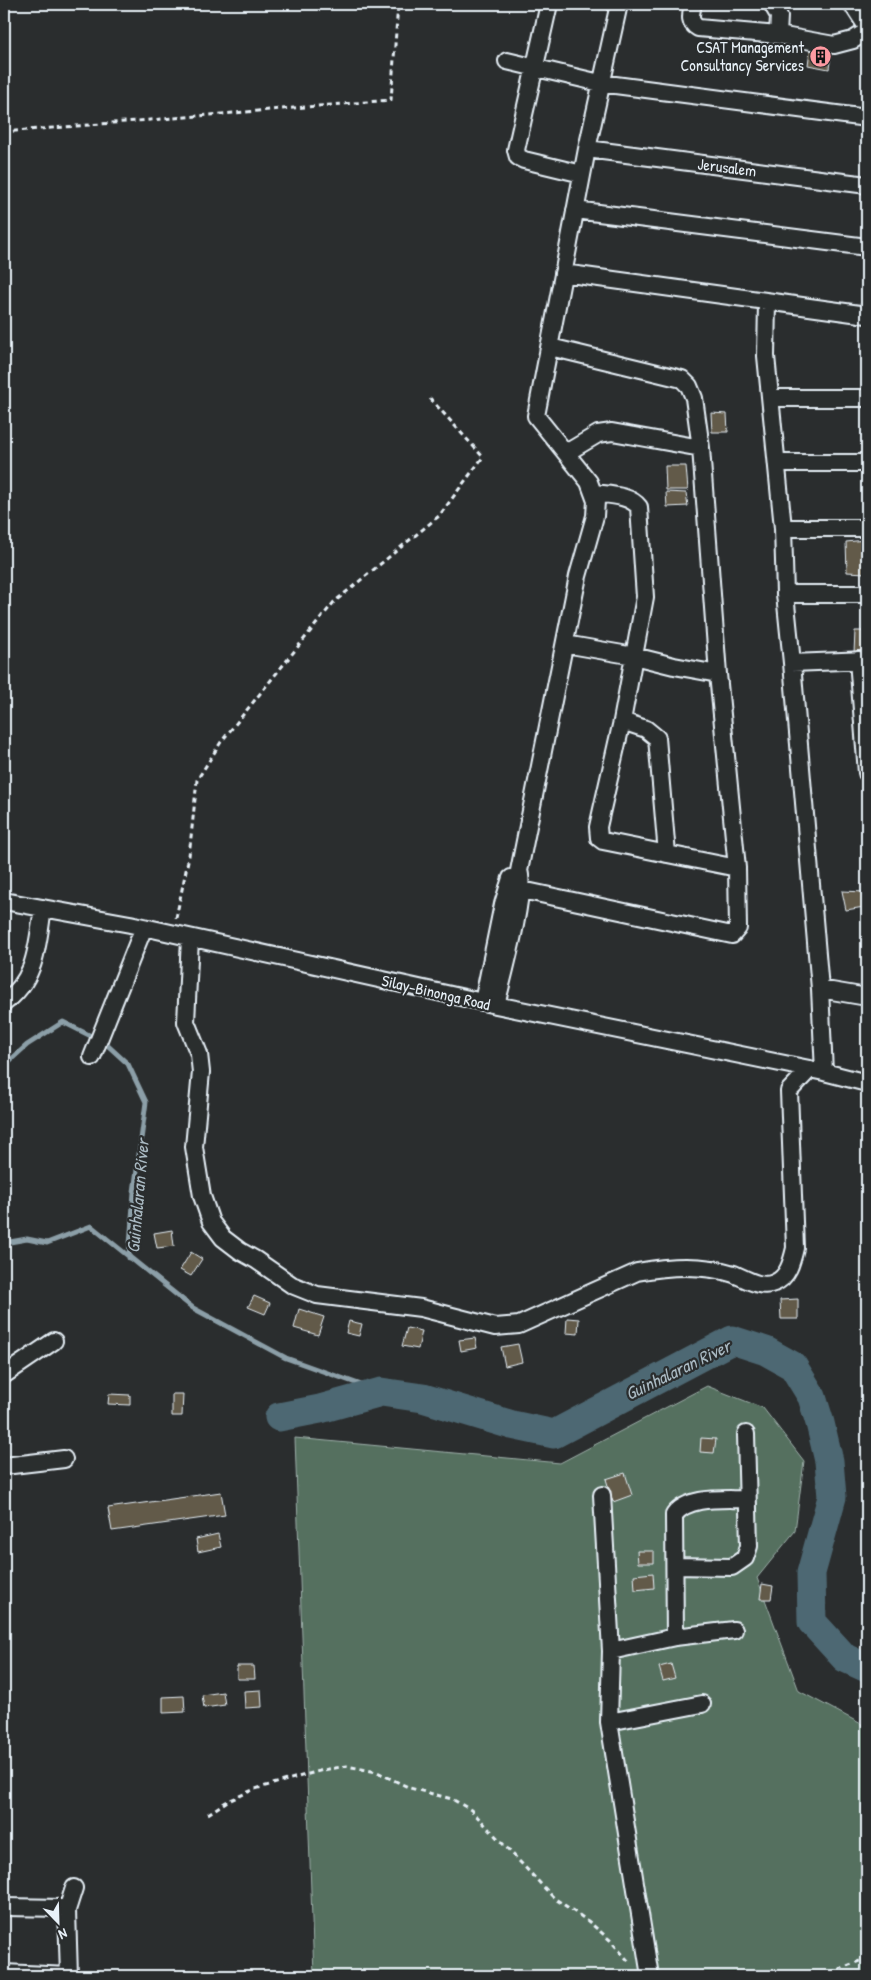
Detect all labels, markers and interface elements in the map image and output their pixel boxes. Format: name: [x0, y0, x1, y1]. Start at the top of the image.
place label: CSAT Management Consultancy Services: [680, 36, 804, 76]
building icon: CSAT Management Consultancy Services: [808, 44, 832, 68]
street label: Jerusalem: [696, 152, 758, 182]
street label: Silay-Binonga Road: [380, 969, 492, 1015]
water label: Guinhalaran River: [120, 1136, 155, 1254]
water label: Guinhalaran River: [621, 1332, 736, 1406]
north arrow: [32, 1898, 82, 1948]
text: N: [56, 1924, 70, 1945]

